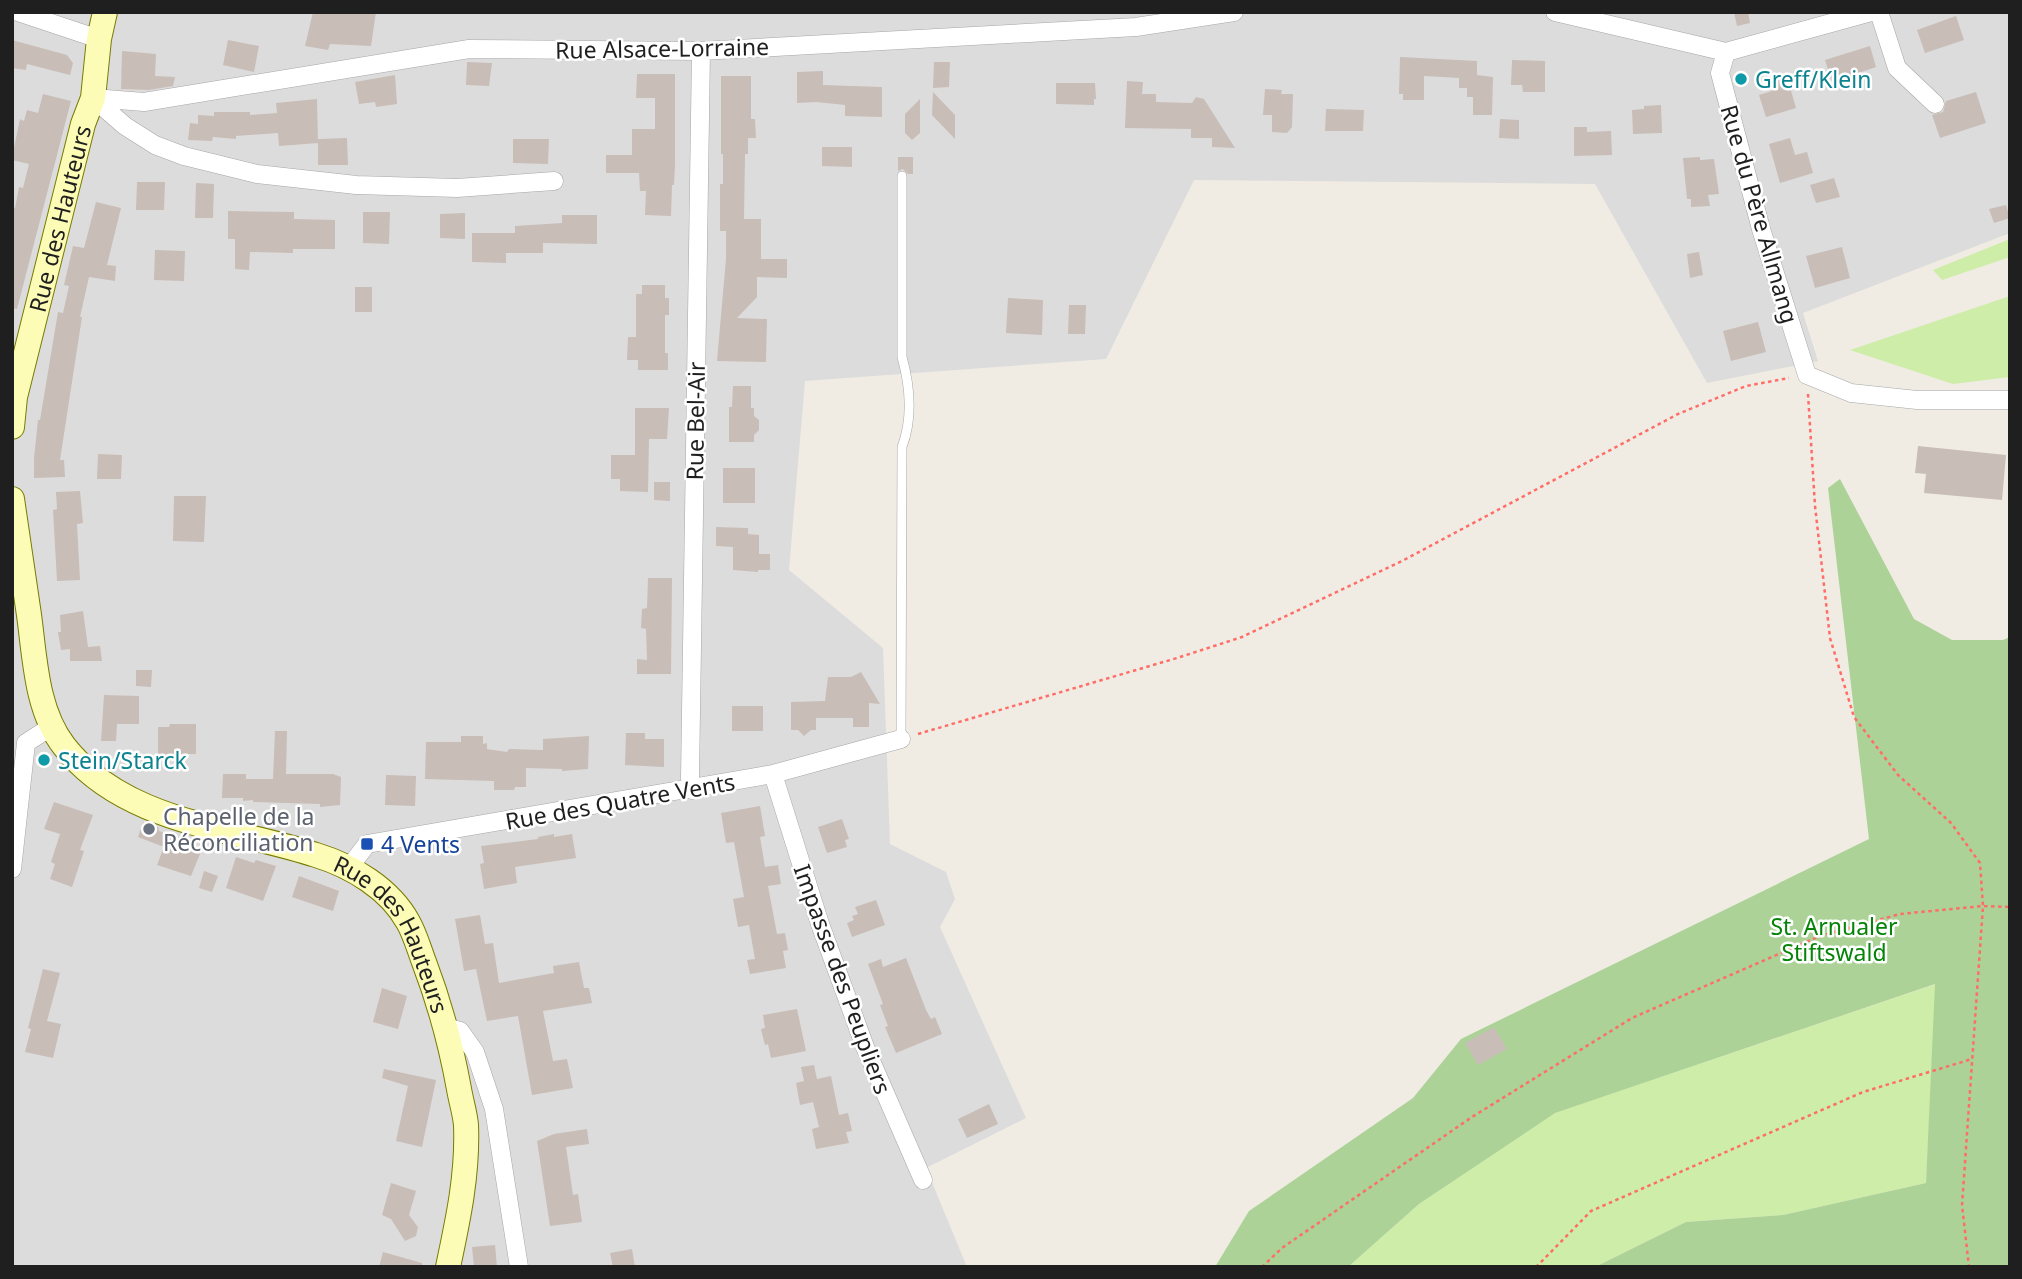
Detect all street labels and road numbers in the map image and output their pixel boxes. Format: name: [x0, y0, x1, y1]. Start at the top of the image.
street label: Rue Alsace-Lorraine: [555, 30, 769, 66]
street label: Rue du Père Allmang: [1713, 101, 1807, 327]
street label: Rue des Hauteurs: [21, 122, 98, 316]
street label: Rue Bel-Air: [678, 361, 712, 481]
street label: Rue des Quatre Vents: [503, 765, 737, 837]
street label: Rue des Hauteurs: [329, 847, 456, 1017]
street label: Impasse des Peupliers: [787, 860, 899, 1098]

